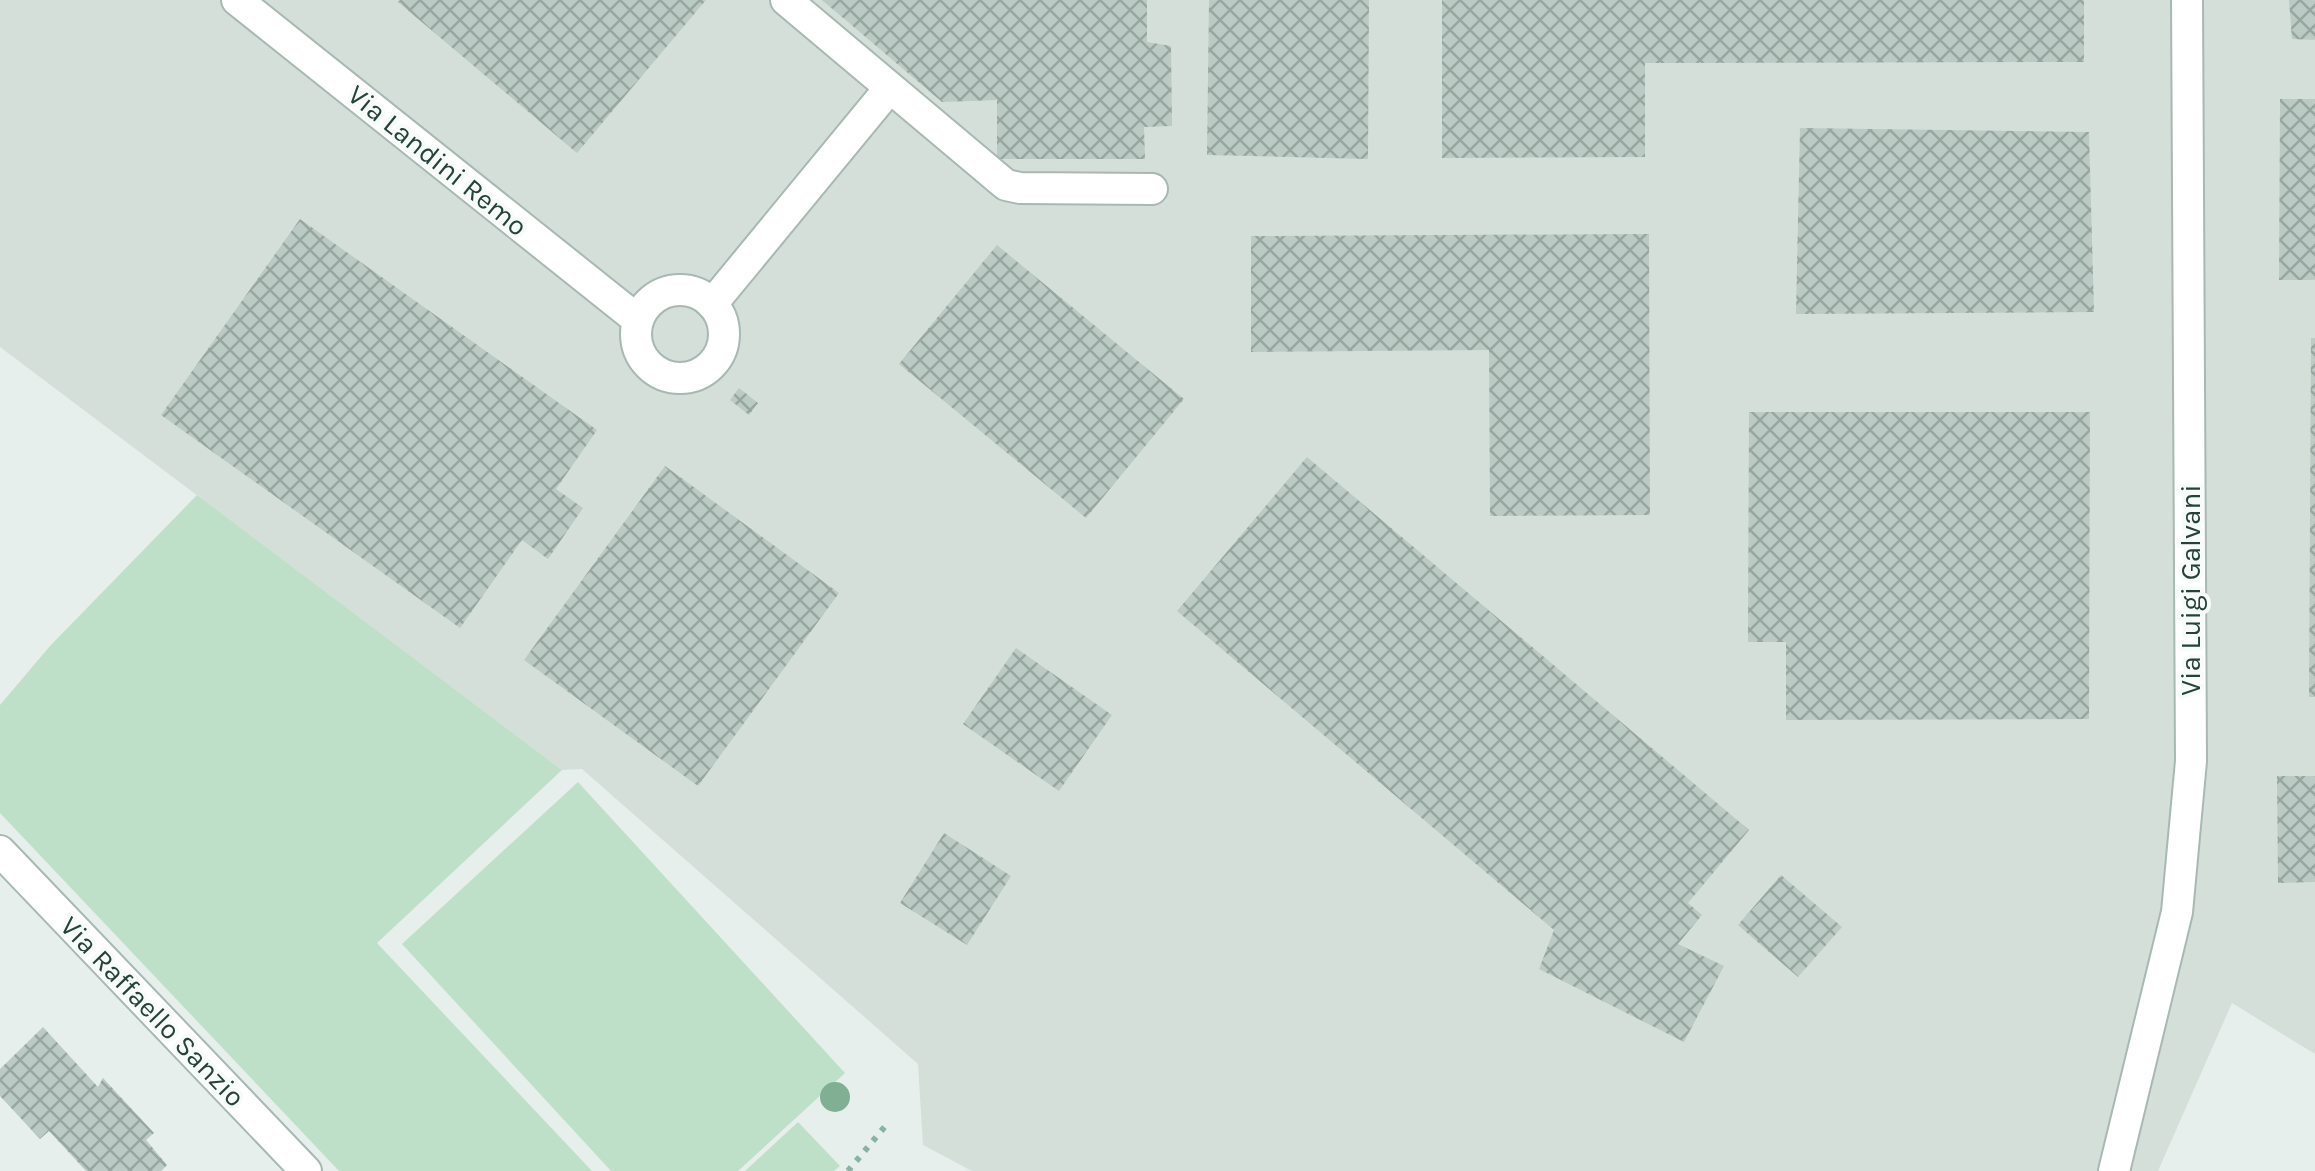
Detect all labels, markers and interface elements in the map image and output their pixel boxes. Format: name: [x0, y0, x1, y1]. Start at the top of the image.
street label: Via Landini Remo: [341, 78, 534, 243]
street label: Via Luigi Galvani: [2174, 484, 2207, 696]
street label: Via Raffaello Sanzio: [53, 909, 252, 1113]

